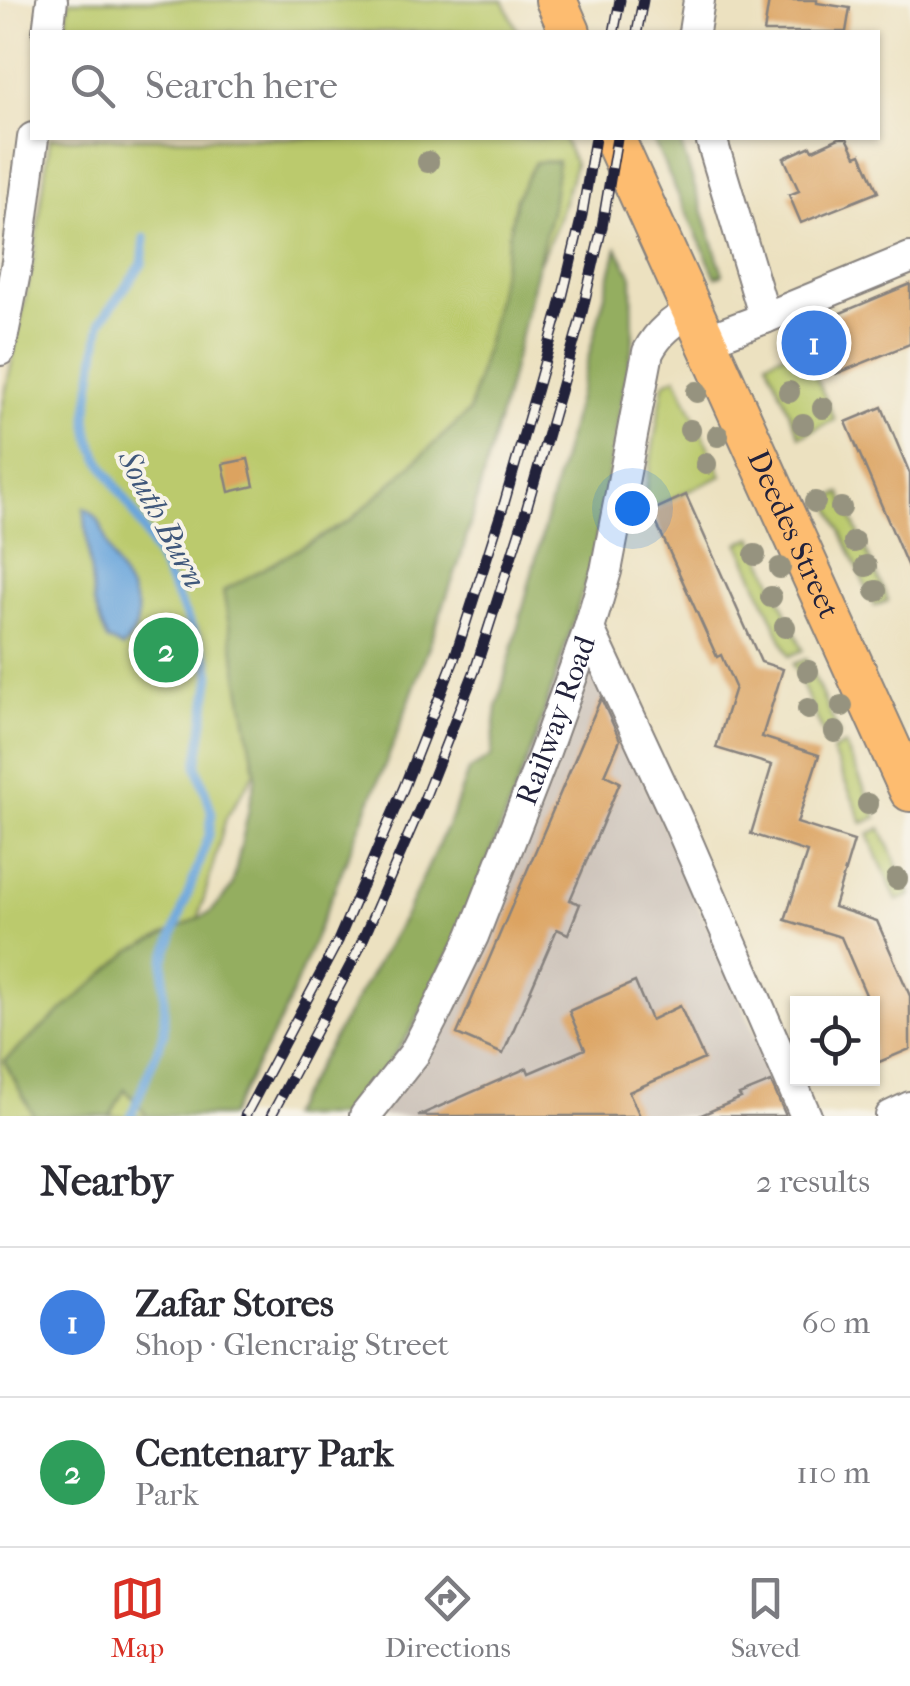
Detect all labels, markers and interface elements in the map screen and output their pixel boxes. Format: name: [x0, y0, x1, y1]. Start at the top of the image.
search box: [30, 30, 880, 140]
icon: search: [65, 58, 120, 113]
text: Search here: [145, 63, 338, 108]
pin: 1: [782, 306, 846, 380]
water label: South Burn: [110, 443, 214, 594]
street label: Deedes Street: [740, 445, 847, 624]
your location: [607, 483, 658, 534]
pin: 2: [134, 612, 198, 688]
street label: Railway Road: [508, 630, 603, 810]
map controls: [790, 996, 880, 1086]
button: locate: [790, 996, 880, 1086]
text: Nearby: [40, 1157, 172, 1206]
text: 2 results: [756, 1163, 870, 1200]
text: Zafar Stores: [135, 1281, 334, 1326]
text: 1: [67, 1304, 78, 1341]
text: 60 m: [802, 1304, 870, 1341]
text: Shop · Glencraig Street: [135, 1326, 449, 1363]
text: Centenary Park: [135, 1431, 393, 1476]
text: 2: [64, 1454, 81, 1491]
text: 110 m: [796, 1454, 870, 1491]
text: Park: [135, 1476, 199, 1513]
tab: Map: [110, 1571, 165, 1664]
tab: Directions: [385, 1571, 511, 1664]
tab: Saved: [731, 1571, 800, 1664]

